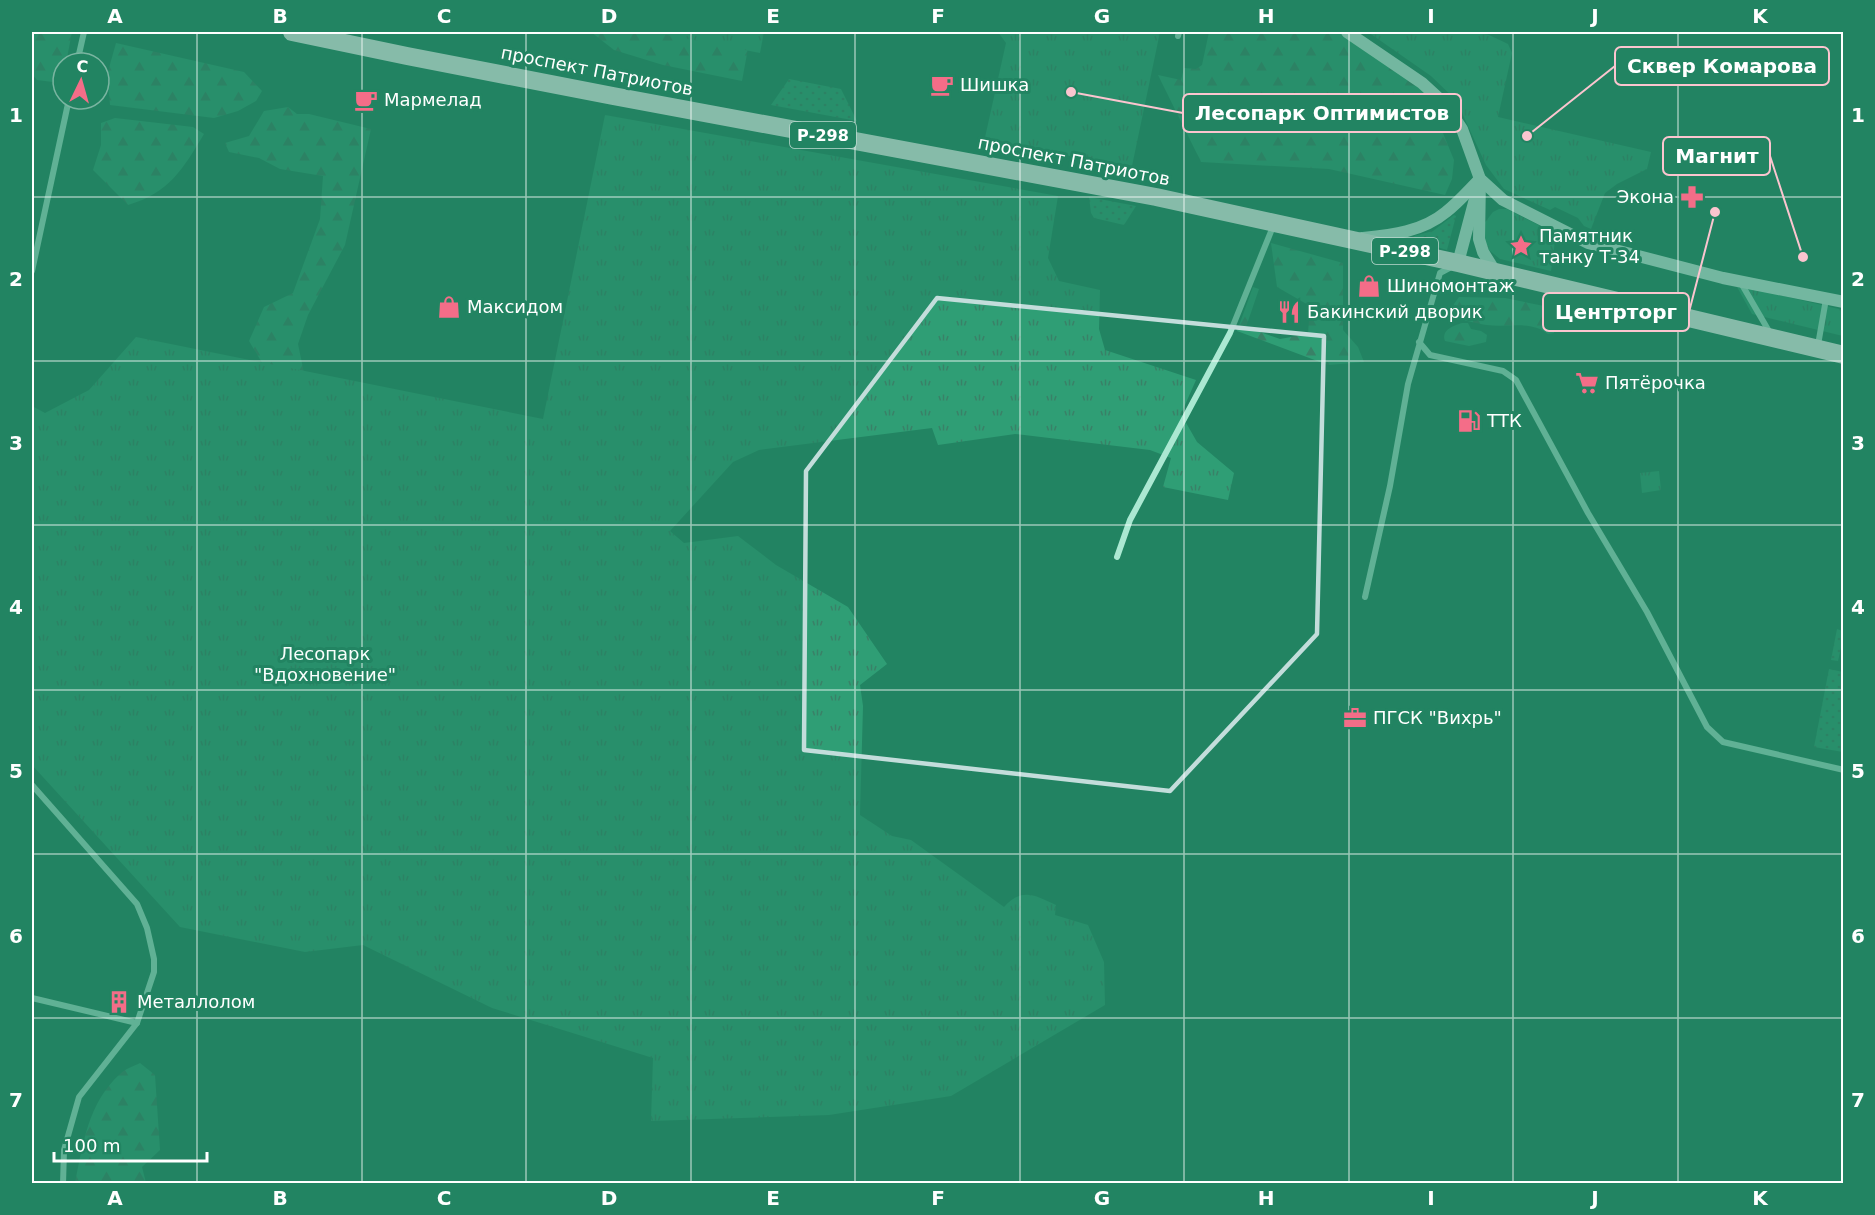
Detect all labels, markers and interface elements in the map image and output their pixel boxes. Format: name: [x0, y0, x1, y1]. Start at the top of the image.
text: A: [107, 4, 123, 28]
text: B: [272, 4, 288, 28]
text: C: [437, 4, 451, 28]
text: D: [601, 4, 617, 28]
text: E: [766, 4, 780, 28]
text: F: [931, 4, 945, 28]
text: G: [1094, 4, 1110, 28]
text: H: [1258, 4, 1274, 28]
text: I: [1427, 4, 1435, 28]
text: J: [1589, 4, 1599, 28]
text: K: [1752, 4, 1769, 28]
street label: проспект Патриотов: [499, 42, 695, 99]
callout: Сквер Комарова: [1615, 47, 1829, 85]
north arrow: [51, 51, 111, 111]
text: Сквер Комарова: [1627, 54, 1817, 78]
text: С: [76, 57, 89, 77]
cafe icon: Шишка: [929, 72, 955, 98]
place label: Шишка: [960, 74, 1029, 95]
cafe icon: Мармелад: [353, 87, 379, 113]
place label: Мармелад: [384, 89, 482, 110]
callout: Лесопарк Оптимистов: [1183, 94, 1461, 132]
text: Лесопарк Оптимистов: [1195, 101, 1449, 125]
text: 1: [9, 103, 23, 127]
text: 1: [1851, 103, 1865, 127]
road number: Р-298: [790, 122, 856, 148]
street label: проспект Патриотов: [976, 132, 1172, 189]
callout: Магнит: [1663, 137, 1770, 175]
text: Магнит: [1675, 144, 1759, 168]
pharmacy icon: Экона: [1679, 184, 1705, 210]
place label: Экона: [1617, 186, 1674, 207]
place label: Памятник танку Т-34: [1539, 225, 1640, 267]
place icon: Памятник танку Т-34: [1508, 233, 1534, 259]
road number: Р-298: [1372, 238, 1438, 264]
text: 2: [9, 267, 23, 291]
text: 2: [1851, 267, 1865, 291]
shop icon: Шиномонтаж: [1356, 273, 1382, 299]
place label: Шиномонтаж: [1387, 275, 1515, 296]
callout: Центрторг: [1543, 293, 1689, 331]
shop icon: Максидом: [436, 294, 462, 320]
place label: Максидом: [467, 296, 563, 317]
restaurant icon: Бакинский дворик: [1276, 299, 1302, 325]
text: Центрторг: [1555, 300, 1677, 324]
place label: Бакинский дворик: [1307, 301, 1483, 322]
supermarket icon: Пятёрочка: [1574, 370, 1600, 396]
place label: Пятёрочка: [1605, 372, 1706, 393]
fuel station icon: ТТК: [1456, 408, 1482, 434]
place label: ТТК: [1486, 410, 1522, 431]
text: 3: [9, 431, 23, 455]
text: 3: [1851, 431, 1865, 455]
text: 4: [9, 595, 23, 619]
text: 4: [1851, 595, 1865, 619]
park label: Лесопарк "Вдохновение": [254, 643, 396, 685]
office icon: ПГСК "Вихрь": [1342, 705, 1368, 731]
place label: ПГСК "Вихрь": [1373, 707, 1502, 728]
text: 5: [9, 759, 23, 783]
text: 5: [1851, 759, 1865, 783]
text: 6: [9, 924, 23, 948]
text: 6: [1851, 924, 1865, 948]
building icon: Металлолом: [106, 989, 132, 1015]
place label: Металлолом: [137, 991, 255, 1012]
text: 7: [9, 1088, 23, 1112]
text: 7: [1851, 1088, 1865, 1112]
scale bar: [54, 1125, 207, 1163]
text: 100 m: [63, 1135, 121, 1156]
text: A: [107, 1186, 123, 1210]
text: B: [272, 1186, 288, 1210]
text: C: [437, 1186, 451, 1210]
text: D: [601, 1186, 617, 1210]
text: E: [766, 1186, 780, 1210]
text: F: [931, 1186, 945, 1210]
text: G: [1094, 1186, 1110, 1210]
text: H: [1258, 1186, 1274, 1210]
text: I: [1427, 1186, 1435, 1210]
text: J: [1589, 1186, 1599, 1210]
text: K: [1752, 1186, 1769, 1210]

